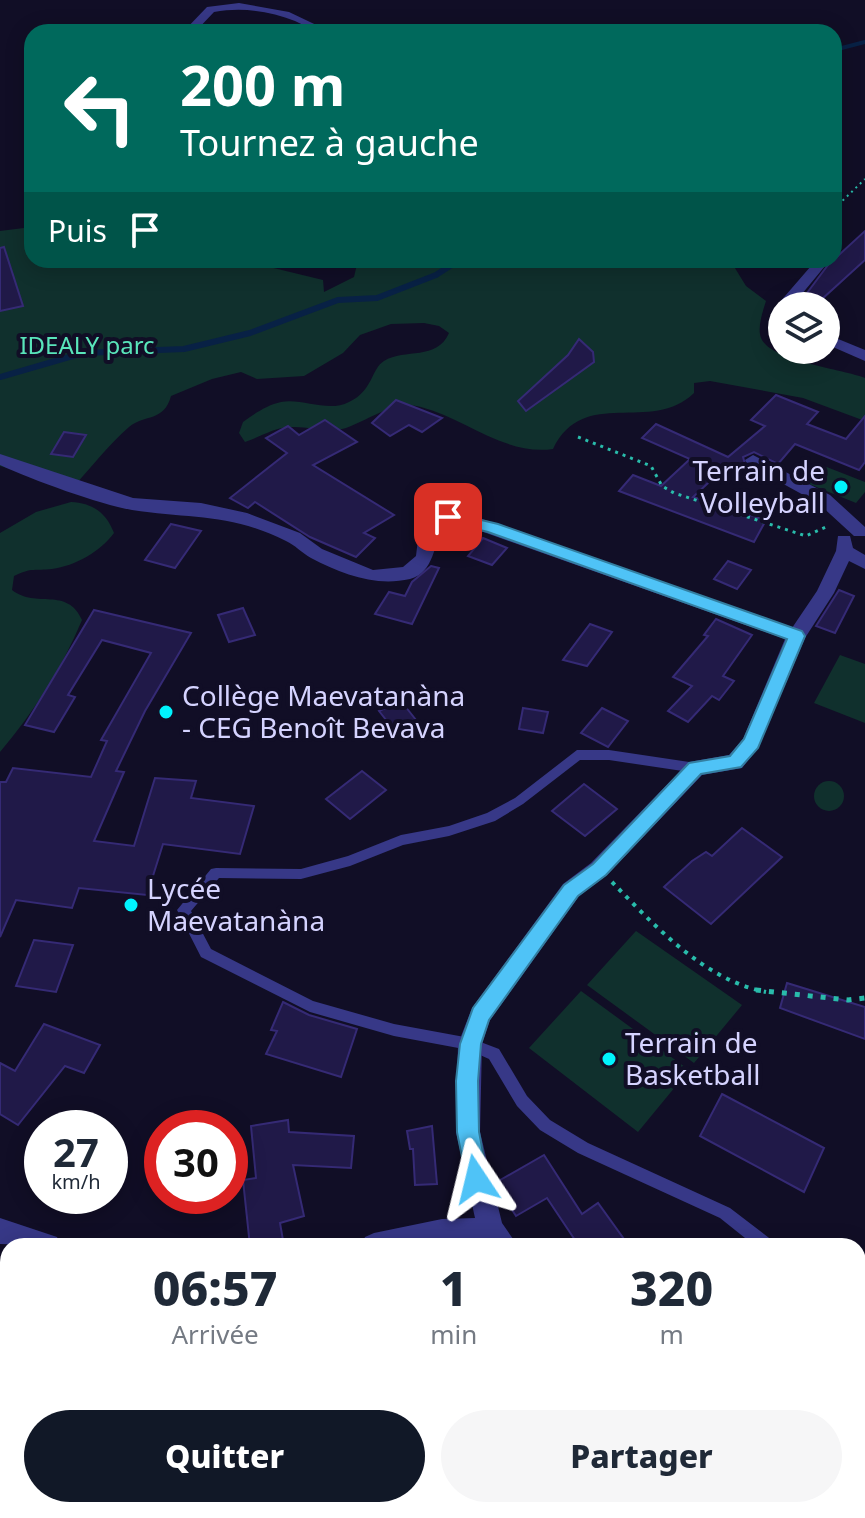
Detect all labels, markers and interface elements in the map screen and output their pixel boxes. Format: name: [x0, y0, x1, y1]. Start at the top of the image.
text: 200 m: [180, 46, 345, 122]
icon: left: [48, 56, 152, 160]
text: Tournez à gauche: [180, 118, 479, 167]
icon: arrive: [123, 208, 167, 252]
text: Puis: [48, 210, 107, 251]
map controls: [768, 292, 840, 364]
button: layers: [768, 292, 840, 364]
park label: IDEALY parc: [19, 328, 155, 361]
place label: Terrain de Volleyball: [693, 451, 825, 521]
marker: Terrain de Volleyball: [832, 478, 850, 496]
pin: [414, 483, 482, 551]
icon: arrive: [426, 495, 470, 539]
place label: Collège Maevatanàna - CEG Benoît Bevava: [182, 676, 465, 746]
marker: Collège Maevatanàna - CEG Benoît Bevava: [157, 703, 175, 721]
place label: Lycée Maevatanàna: [147, 869, 325, 939]
marker: Lycée Maevatanàna: [122, 896, 140, 914]
place label: Terrain de Basketball: [625, 1023, 761, 1093]
marker: Terrain de Basketball: [600, 1050, 618, 1068]
speed limit sign: 30: [144, 1110, 248, 1214]
text: 27: [53, 1124, 99, 1179]
position arrow: [434, 1137, 518, 1221]
text: km/h: [51, 1168, 101, 1195]
text: 06:57: [153, 1255, 277, 1320]
text: 1: [440, 1255, 468, 1320]
text: 320: [630, 1255, 713, 1320]
text: Arrivée: [171, 1316, 259, 1352]
text: min: [430, 1316, 477, 1352]
text: m: [659, 1316, 684, 1352]
button: Quitter: [24, 1410, 425, 1502]
button: Partager: [441, 1410, 842, 1502]

